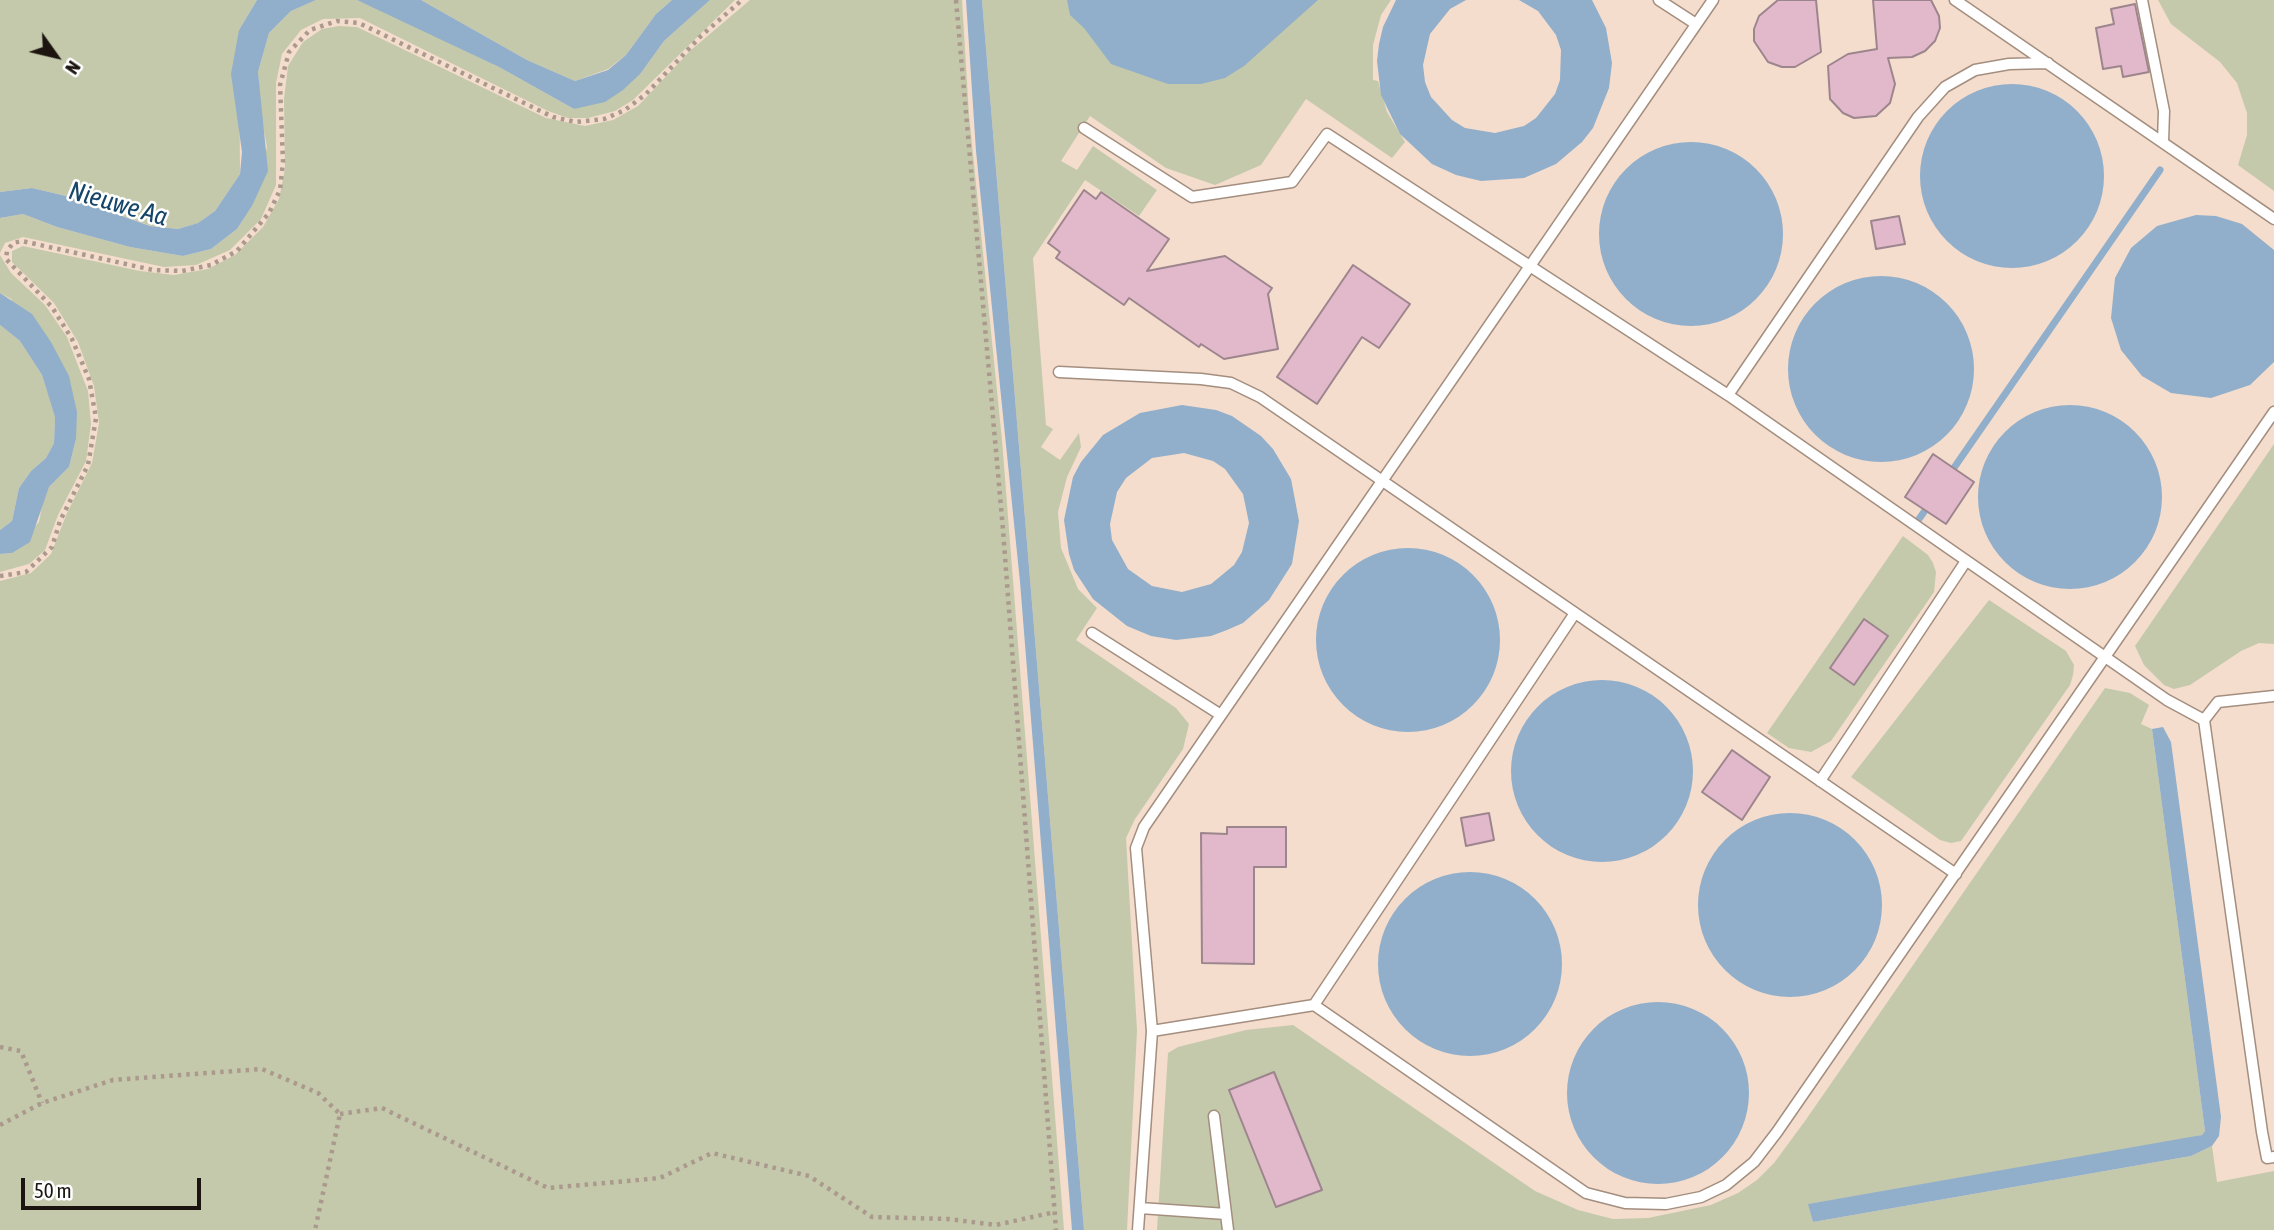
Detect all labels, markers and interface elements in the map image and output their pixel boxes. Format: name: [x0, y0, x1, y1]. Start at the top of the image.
north arrow: [21, 21, 91, 91]
text: N: [61, 57, 86, 79]
water label: Nieuwe Aa: [65, 175, 171, 233]
scale bar: [24, 1164, 205, 1208]
text: 50 m: [34, 1178, 72, 1202]

